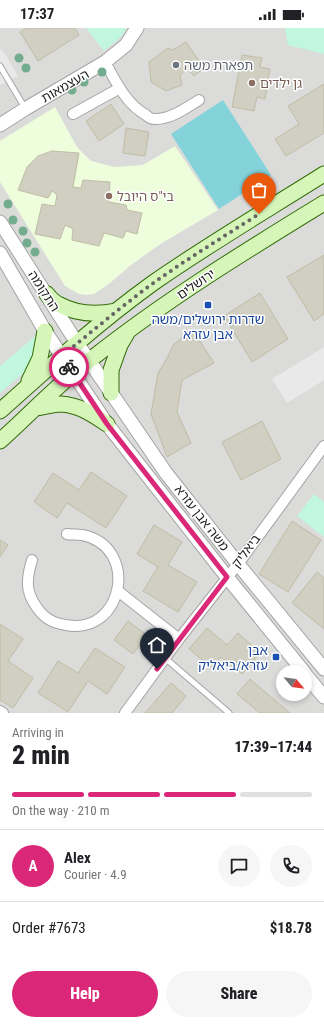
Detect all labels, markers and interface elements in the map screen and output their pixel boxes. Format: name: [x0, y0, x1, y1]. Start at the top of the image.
text: 17:37: [20, 5, 54, 23]
place label: תפארת משה: [184, 58, 253, 73]
marker: תפארת משה: [171, 60, 181, 70]
street label: העצמאות: [38, 66, 92, 106]
place label: גן ילדים: [260, 76, 302, 91]
marker: גן ילדים: [247, 78, 257, 88]
pin: [242, 173, 276, 214]
icon: bag: [248, 179, 270, 201]
place label: בי"ס היובל: [117, 189, 174, 204]
marker: בי"ס היובל: [104, 191, 114, 201]
street label: ירושלים: [174, 266, 218, 302]
street label: התקומה: [25, 268, 63, 314]
marker: שדרות ירושלים/משה אבן עזרא: [203, 300, 213, 310]
place label: שדרות ירושלים/משה אבן עזרא: [152, 312, 264, 342]
courier: [49, 347, 89, 387]
icon: bike: [58, 356, 80, 378]
street label: משה אבן עזרא: [172, 482, 233, 554]
street label: ביאליק: [229, 531, 263, 571]
pin: [140, 628, 174, 669]
icon: home: [146, 634, 168, 656]
place label: אבן עזרא/ביאליק: [198, 643, 268, 673]
marker: אבן עזרא/ביאליק: [271, 652, 281, 662]
north arrow: [276, 665, 312, 701]
map controls: [276, 665, 312, 701]
text: Arriving in: [12, 725, 64, 740]
text: 17:39–17:44: [234, 738, 312, 756]
text: 2 min: [12, 740, 70, 770]
text: On the way · 210 m: [12, 803, 109, 818]
button: chat: [218, 845, 260, 887]
button: phone: [270, 845, 312, 887]
text: Alex: [64, 849, 91, 867]
text: A: [29, 857, 37, 875]
text: Courier · 4.9: [64, 867, 127, 882]
text: Order #7673: [12, 919, 86, 937]
text: $18.78: [270, 919, 312, 937]
button: Help: [12, 971, 158, 1017]
button: Share: [166, 971, 312, 1017]

